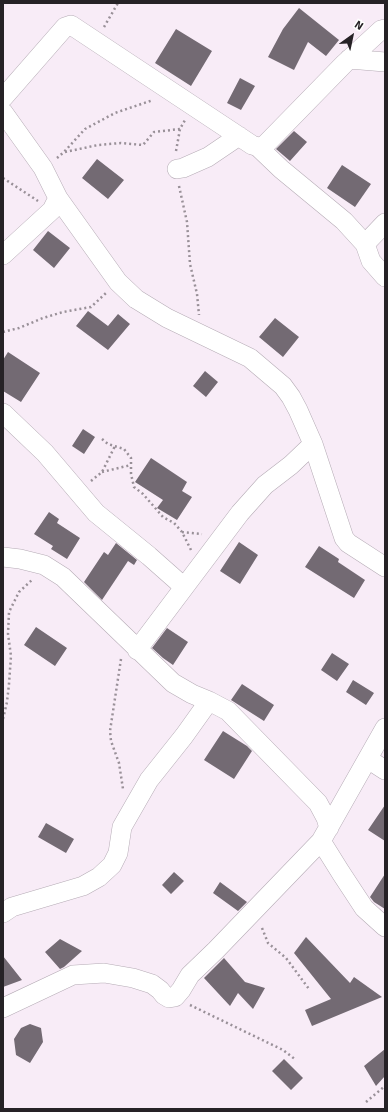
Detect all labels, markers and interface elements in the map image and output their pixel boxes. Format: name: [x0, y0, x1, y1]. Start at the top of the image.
north arrow: [332, 16, 372, 56]
text: N: [352, 18, 366, 33]

